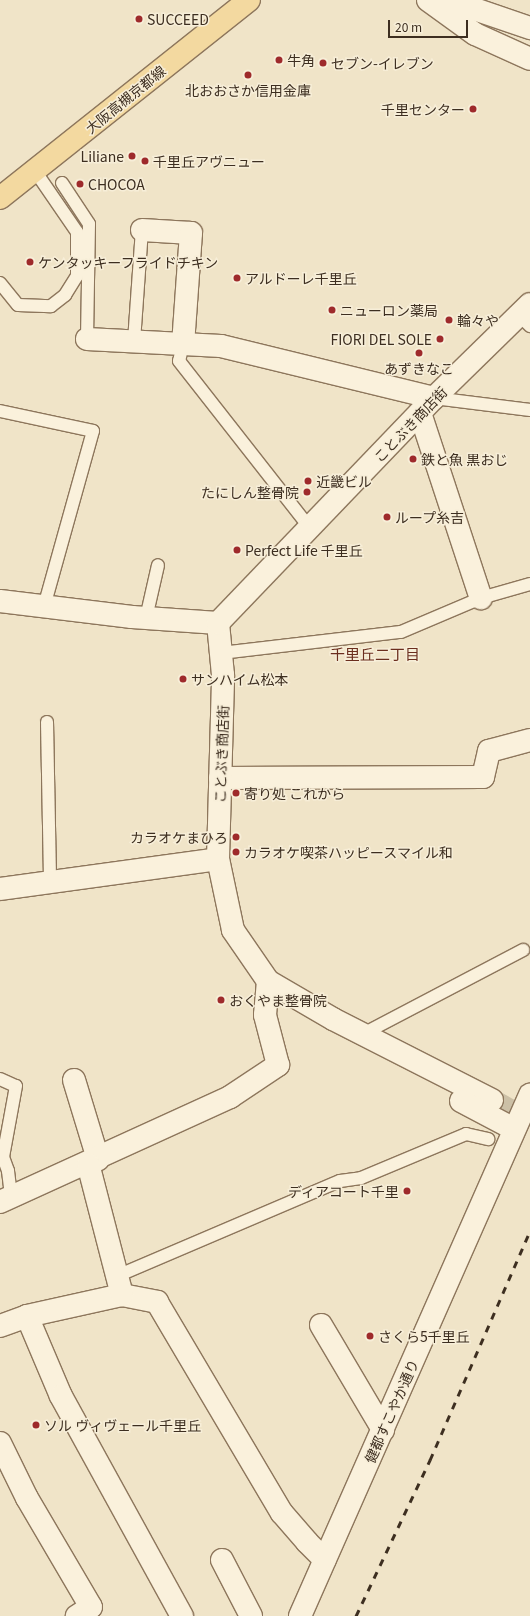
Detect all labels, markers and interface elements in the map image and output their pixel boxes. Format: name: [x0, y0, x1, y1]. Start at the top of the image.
place label: SUCCEED: [147, 11, 209, 27]
scale bar: [390, 12, 470, 38]
marker: SUCCEED: [134, 14, 144, 24]
text: 20 m: [395, 18, 422, 35]
place label: 牛角: [287, 52, 315, 68]
marker: 牛角: [274, 55, 284, 65]
place label: セブン-イレブン: [331, 55, 434, 71]
marker: セブン-イレブン: [318, 58, 328, 68]
street label: 大阪高槻京都線: [82, 62, 168, 136]
marker: 北おおさか信用金庫: [243, 70, 253, 80]
place label: 北おおさか信用金庫: [185, 82, 311, 98]
place label: 千里センター: [381, 101, 465, 117]
marker: 千里センター: [468, 104, 478, 114]
place label: Liliane: [81, 148, 124, 164]
marker: Liliane: [127, 151, 137, 161]
place label: 千里丘アヴニュー: [153, 153, 265, 169]
marker: 千里丘アヴニュー: [140, 156, 150, 166]
place label: CHOCOA: [88, 176, 145, 192]
marker: CHOCOA: [75, 179, 85, 189]
place label: ケンタッキーフライドチキン: [38, 254, 220, 270]
marker: ケンタッキーフライドチキン: [25, 257, 35, 267]
place label: アルドーレ千里丘: [245, 270, 357, 286]
marker: アルドーレ千里丘: [232, 273, 242, 283]
place label: ニューロン薬局: [340, 302, 438, 318]
marker: ニューロン薬局: [327, 305, 337, 315]
place label: 輪々や: [457, 312, 499, 328]
marker: 輪々や: [444, 315, 454, 325]
place label: FIORI DEL SOLE: [330, 331, 432, 347]
marker: FIORI DEL SOLE: [435, 334, 445, 344]
marker: あずきなこ: [414, 348, 424, 358]
place label: あずきなこ: [384, 360, 454, 376]
street label: ことぶき商店街: [370, 383, 450, 465]
place label: 鉄と魚 黒おじ: [421, 451, 508, 467]
marker: 鉄と魚 黒おじ: [408, 454, 418, 464]
place label: 近畿ビル: [316, 473, 372, 489]
marker: 近畿ビル: [303, 476, 313, 486]
place label: たにしん整骨院: [201, 484, 299, 500]
marker: たにしん整骨院: [302, 487, 312, 497]
place label: ループ糸吉: [395, 509, 465, 525]
marker: ループ糸吉: [382, 512, 392, 522]
place label: Perfect Life 千里丘: [245, 542, 363, 558]
marker: Perfect Life 千里丘: [232, 545, 242, 555]
district label: 千里丘二丁目: [330, 645, 420, 663]
place label: サンハイム松本: [191, 671, 289, 687]
marker: サンハイム松本: [178, 674, 188, 684]
street label: ことぶき商店街: [211, 705, 231, 803]
place label: 寄り処 これから: [244, 785, 345, 801]
marker: 寄り処 これから: [231, 788, 241, 798]
place label: カラオケまひろ: [130, 829, 228, 845]
marker: カラオケまひろ: [231, 832, 241, 842]
place label: カラオケ喫茶ハッピースマイル和: [244, 844, 454, 860]
marker: カラオケ喫茶ハッピースマイル和: [231, 847, 241, 857]
place label: おくやま整骨院: [229, 992, 327, 1008]
marker: おくやま整骨院: [216, 995, 226, 1005]
place label: ディアコート千里: [287, 1183, 399, 1199]
marker: ディアコート千里: [402, 1186, 412, 1196]
place label: さくら5千里丘: [378, 1328, 470, 1344]
marker: さくら5千里丘: [365, 1331, 375, 1341]
street label: 健都すこやか通り: [361, 1356, 421, 1466]
place label: ソル ヴィヴェール千里丘: [44, 1417, 201, 1433]
marker: ソル ヴィヴェール千里丘: [31, 1420, 41, 1430]

